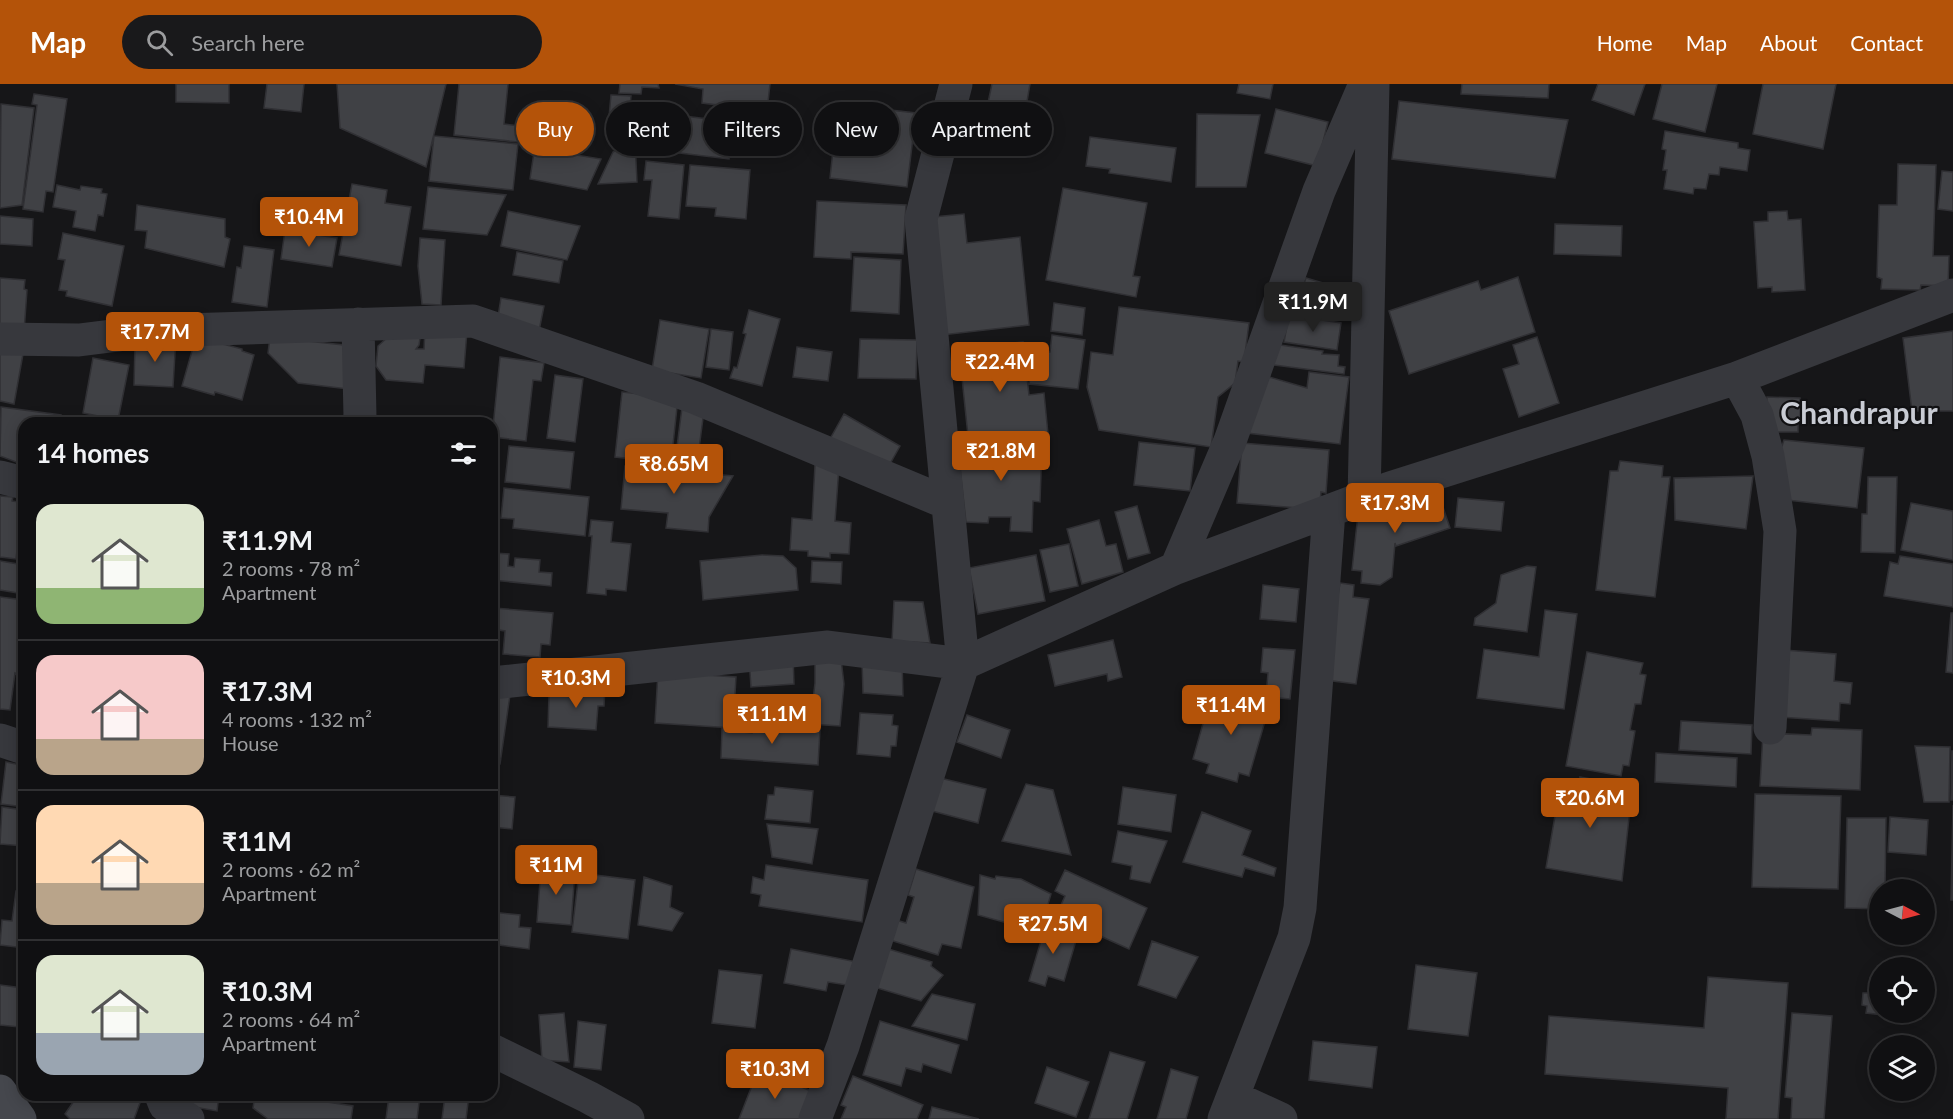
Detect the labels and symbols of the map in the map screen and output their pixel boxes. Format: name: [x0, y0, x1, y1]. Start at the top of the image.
pin: ₹10.4M: [260, 197, 358, 248]
pin: ₹11.9M: [1264, 282, 1362, 333]
pin: ₹17.7M: [106, 312, 204, 363]
pin: ₹22.4M: [951, 342, 1049, 393]
district label: Chandrapur: [1780, 394, 1938, 430]
pin: ₹21.8M: [952, 431, 1050, 482]
pin: ₹8.65M: [625, 444, 723, 495]
pin: ₹17.3M: [1346, 483, 1444, 534]
pin: ₹10.3M: [527, 658, 625, 709]
pin: ₹11.4M: [1182, 685, 1280, 736]
pin: ₹11.1M: [723, 694, 821, 745]
pin: ₹20.6M: [1541, 778, 1639, 829]
pin: ₹11M: [520, 845, 592, 896]
north arrow: [1869, 879, 1935, 945]
pin: ₹27.5M: [1004, 904, 1102, 955]
pin: ₹10.3M: [726, 1049, 824, 1100]

